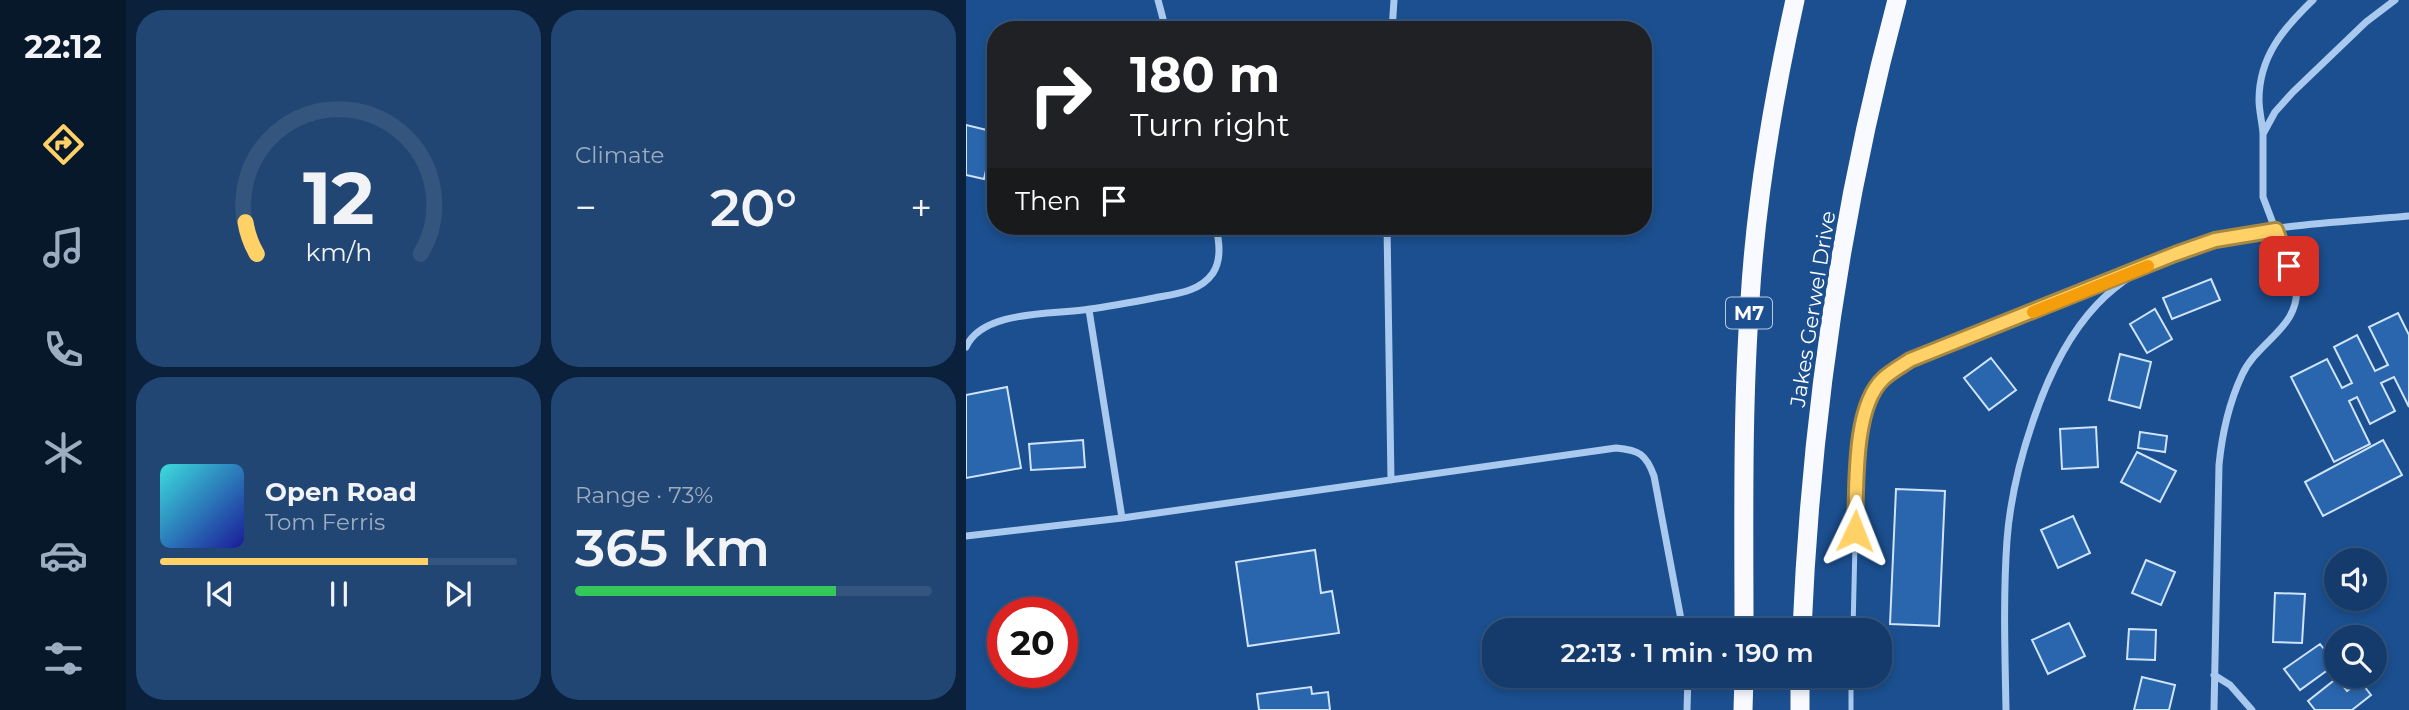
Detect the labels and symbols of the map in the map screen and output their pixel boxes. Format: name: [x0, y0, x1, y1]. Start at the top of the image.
street label: Jakes Gerwel Drive: [1785, 209, 1840, 410]
pin: [2259, 236, 2319, 296]
road number: M7: [1726, 298, 1772, 328]
position arrow: [1818, 494, 1892, 568]
speed limit sign: 20: [987, 597, 1078, 688]

